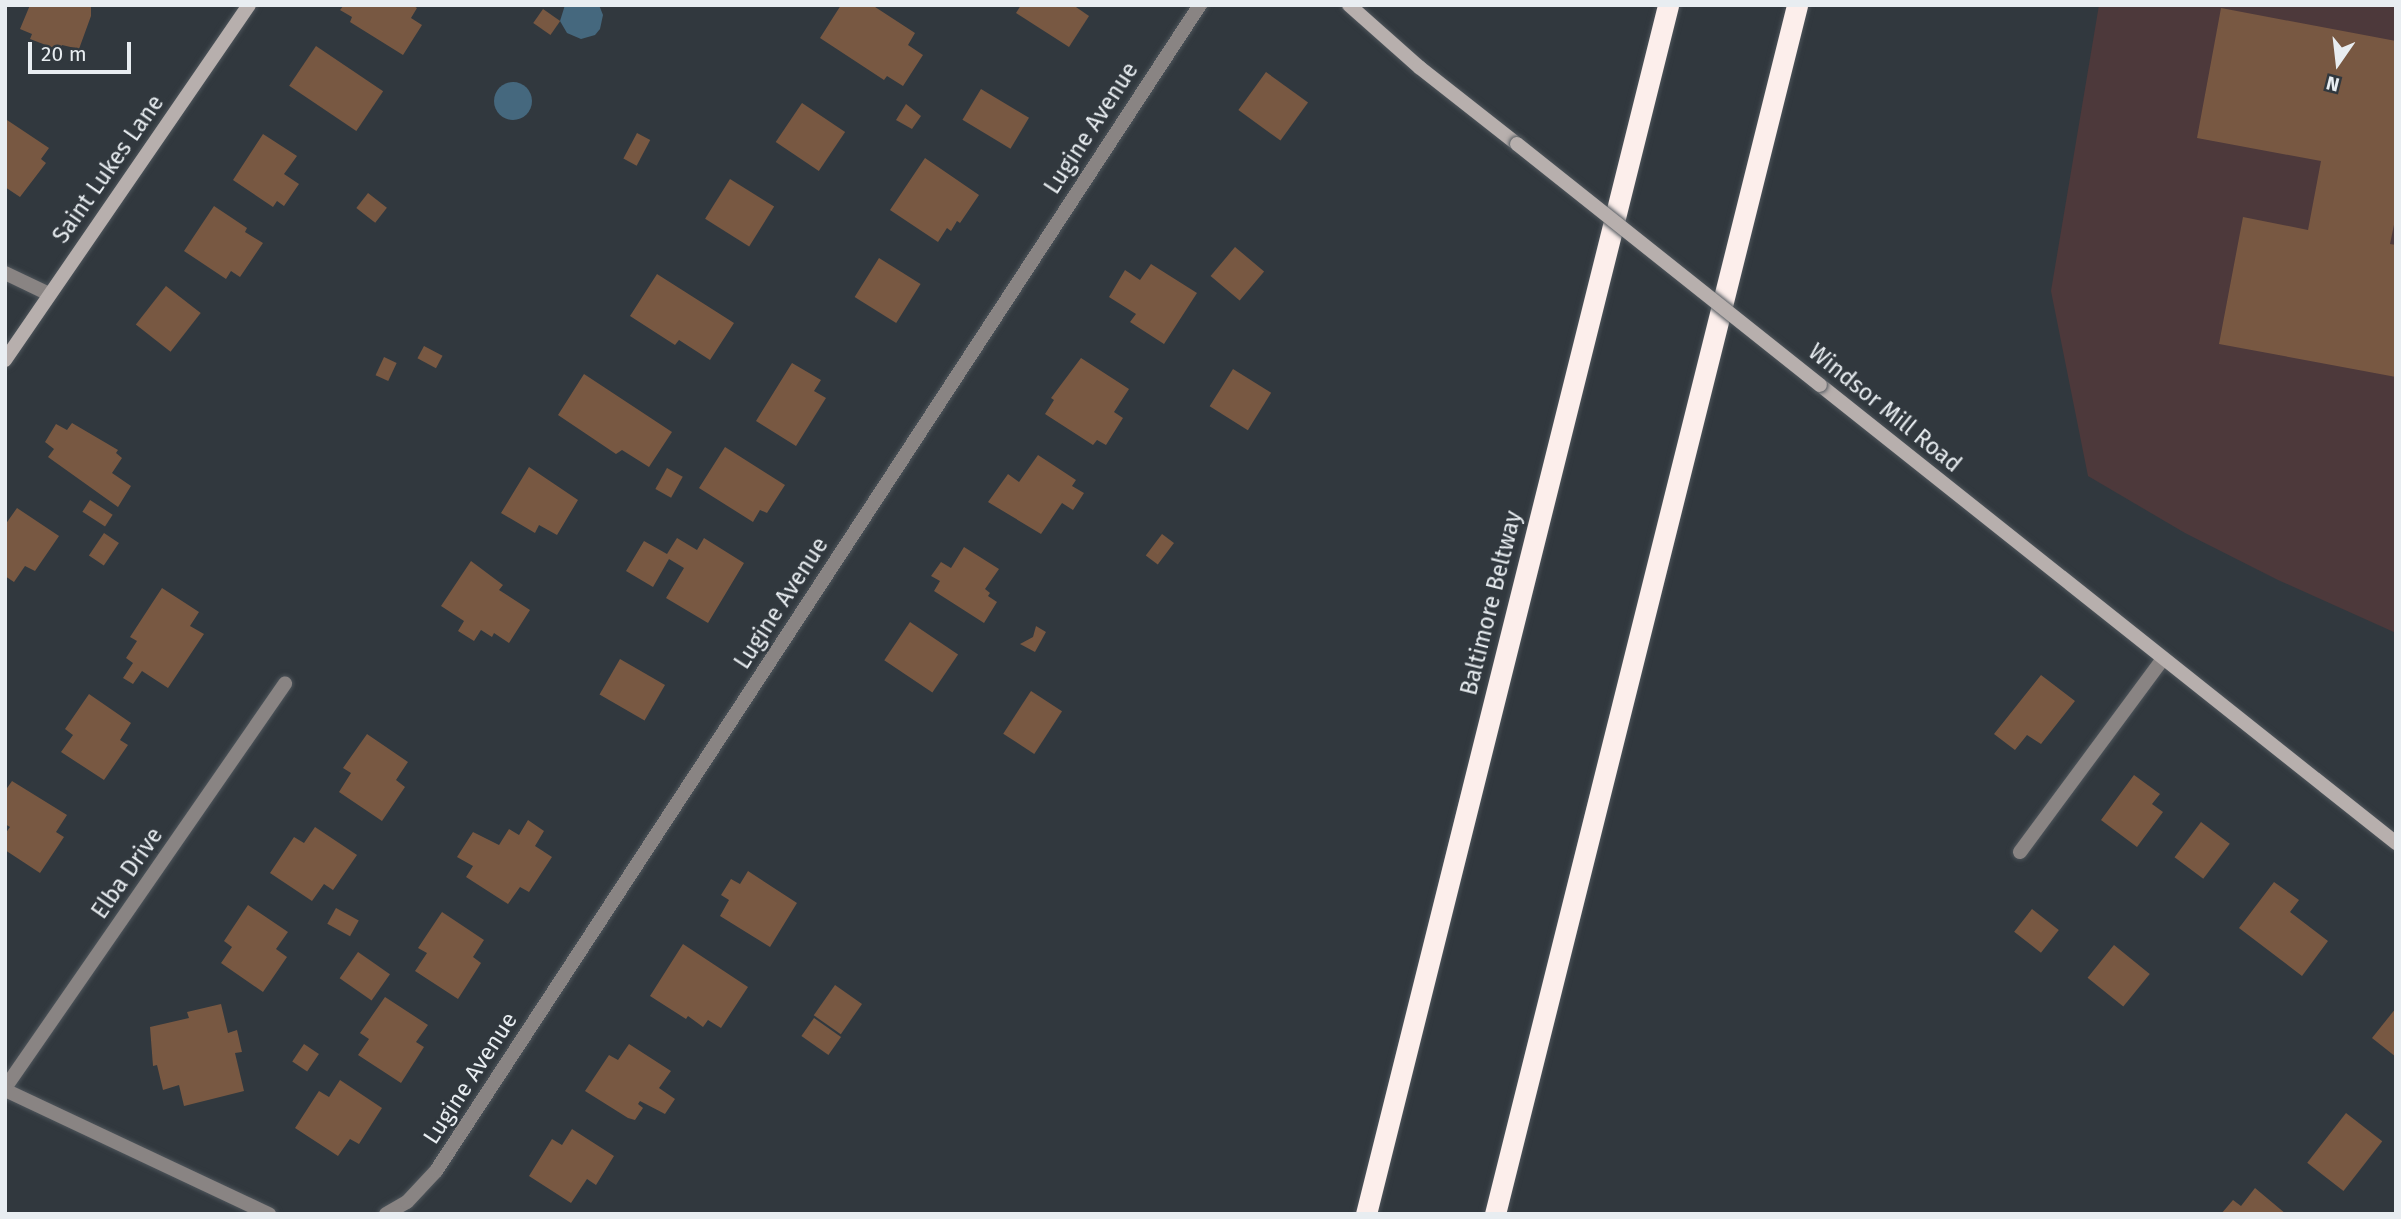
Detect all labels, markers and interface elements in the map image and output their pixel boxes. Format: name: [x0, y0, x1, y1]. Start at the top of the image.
scale bar: [32, 28, 135, 72]
north arrow: [2303, 28, 2373, 98]
text: 20 m: [41, 41, 87, 67]
street label: Lugine Avenue: [1038, 57, 1144, 199]
text: N: [2324, 71, 2342, 97]
street label: Saint Lukes Lane: [47, 90, 169, 248]
street label: Windsor Mill Road: [1803, 338, 1967, 478]
street label: Baltimore Beltway: [1455, 508, 1527, 698]
street label: Lugine Avenue: [728, 532, 834, 674]
street label: Elba Drive: [86, 822, 168, 924]
street label: Lugine Avenue: [417, 1007, 523, 1149]

